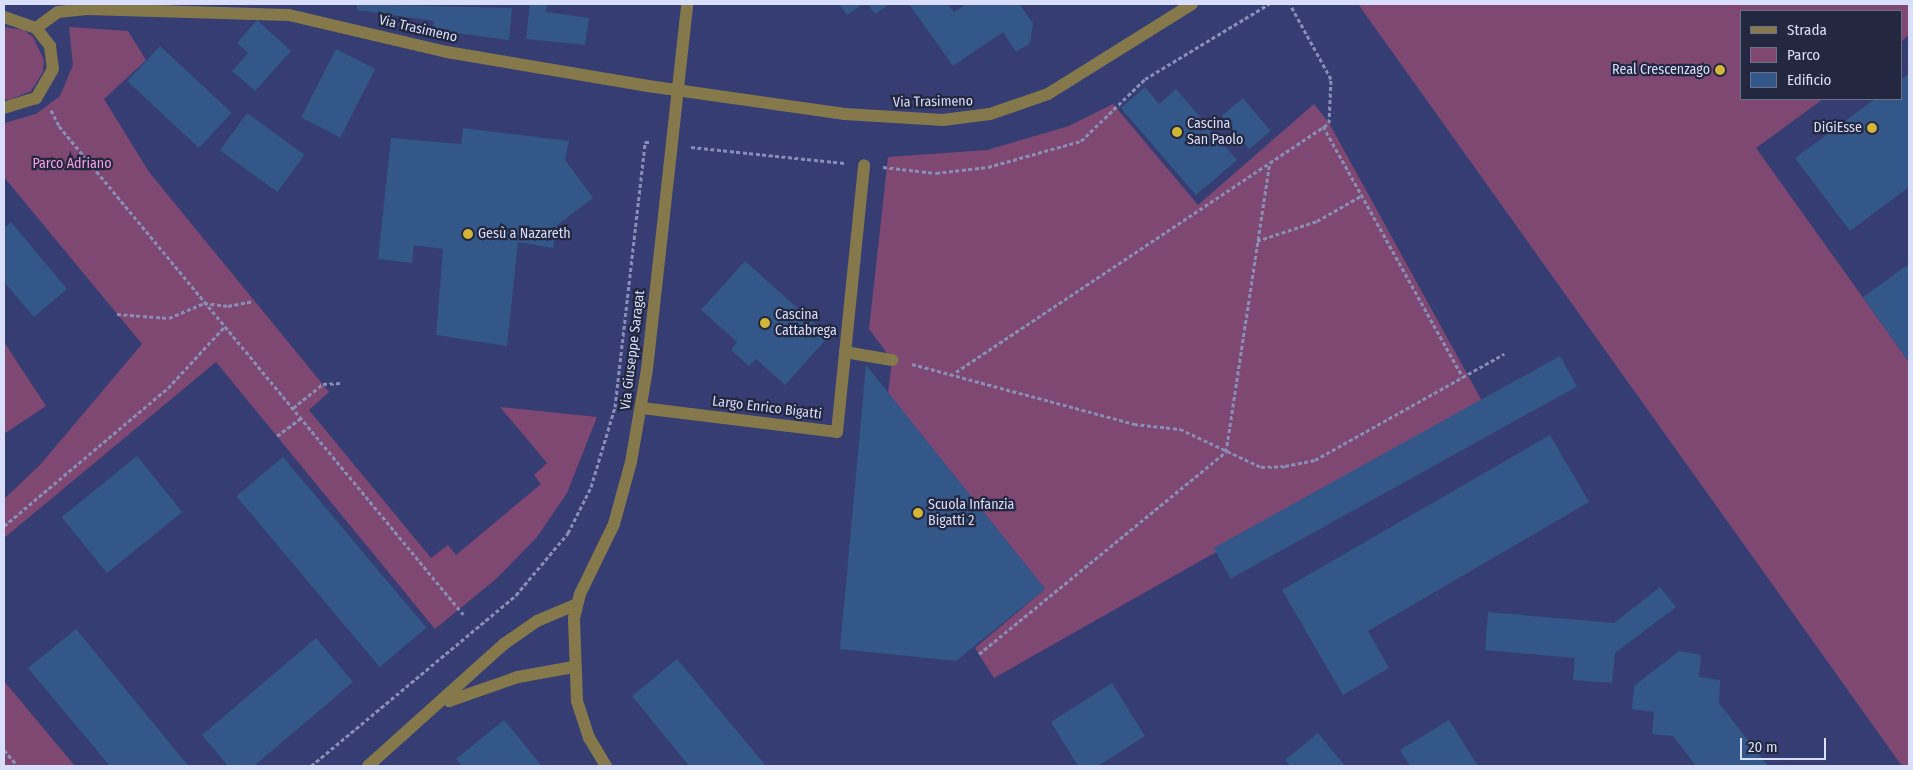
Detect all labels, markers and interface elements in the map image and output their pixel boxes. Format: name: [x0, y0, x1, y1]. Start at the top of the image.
legend: [1740, 10, 1903, 100]
street label: Via Trasimeno: [377, 12, 459, 46]
text: Strada: [1787, 21, 1827, 39]
text: Parco: [1787, 46, 1820, 64]
place label: Real Crescenzago: [1612, 62, 1710, 78]
marker: Real Crescenzago: [1714, 64, 1726, 76]
text: Edificio: [1787, 71, 1832, 89]
street label: Via Trasimeno: [893, 93, 973, 111]
place label: Cascina San Paolo: [1187, 116, 1243, 148]
place label: DiGiEsse: [1814, 120, 1862, 136]
marker: DiGiEsse: [1866, 122, 1878, 134]
marker: Cascina San Paolo: [1171, 126, 1183, 138]
park label: Parco Adriano: [32, 156, 112, 172]
place label: Gesù a Nazareth: [478, 226, 571, 242]
marker: Gesù a Nazareth: [462, 228, 474, 240]
street label: Via Giuseppe Saragat: [617, 289, 649, 411]
place label: Cascina Cattabrega: [775, 307, 837, 340]
marker: Cascina Cattabrega: [759, 317, 771, 329]
street label: Largo Enrico Bigatti: [711, 393, 823, 423]
place label: Scuola Infanzia Bigatti 2: [928, 497, 1014, 530]
marker: Scuola Infanzia Bigatti 2: [912, 507, 924, 519]
scale bar: [1743, 728, 1829, 760]
text: 20 m: [1748, 738, 1778, 756]

